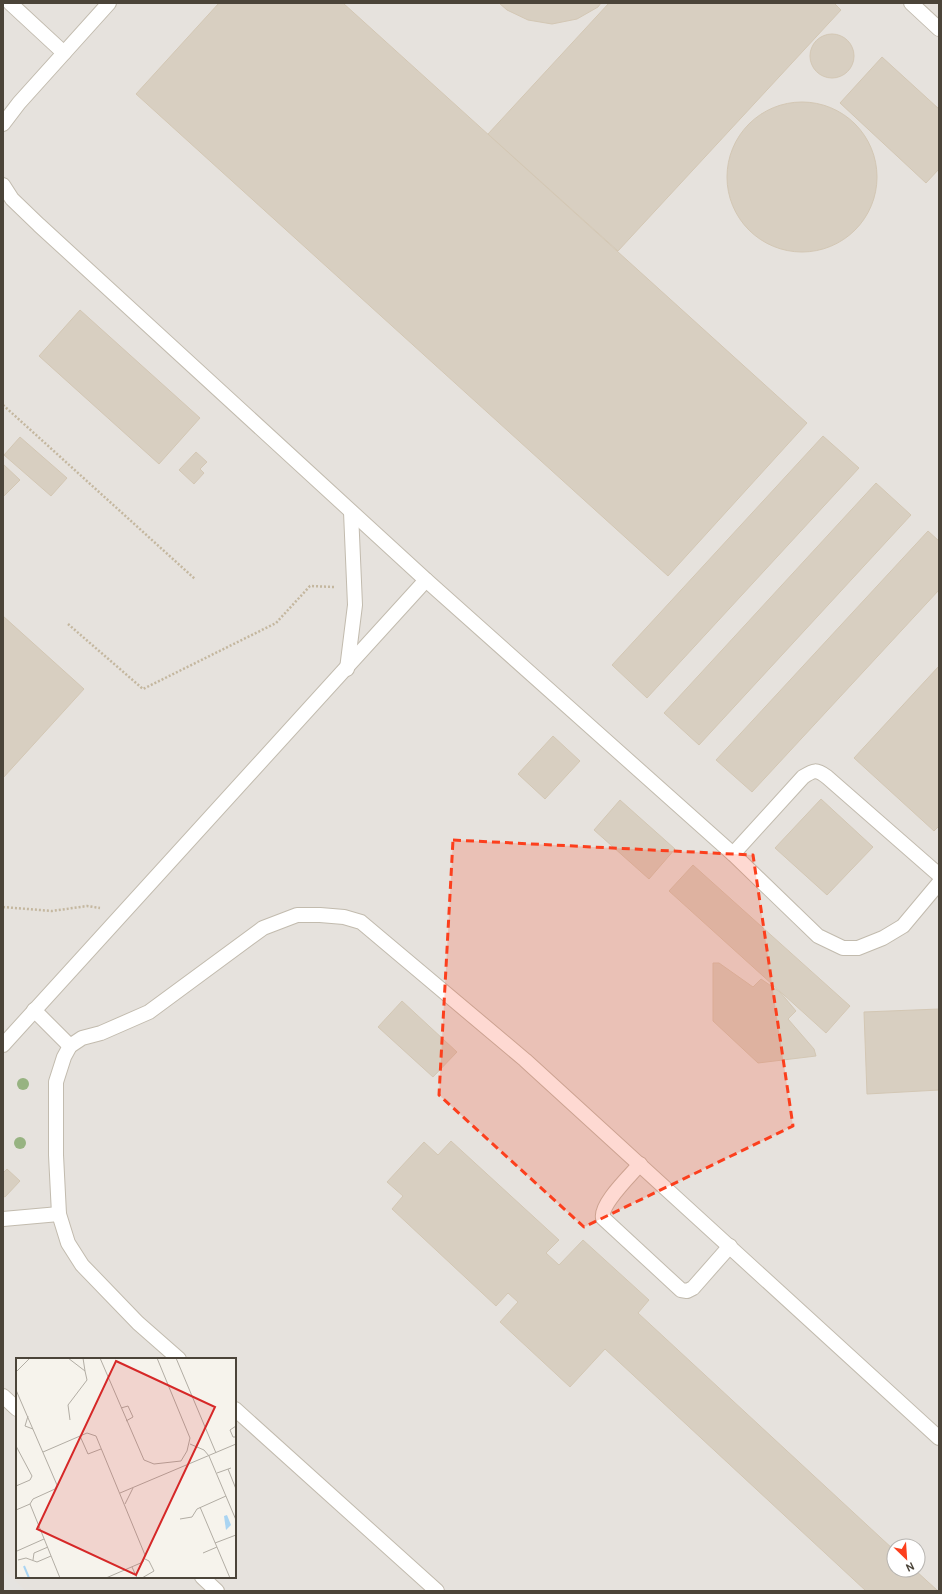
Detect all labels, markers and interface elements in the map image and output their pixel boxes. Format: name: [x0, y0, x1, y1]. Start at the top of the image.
inset map: [16, 1358, 236, 1578]
north arrow: [886, 1538, 926, 1578]
text: N: [903, 1558, 916, 1574]

